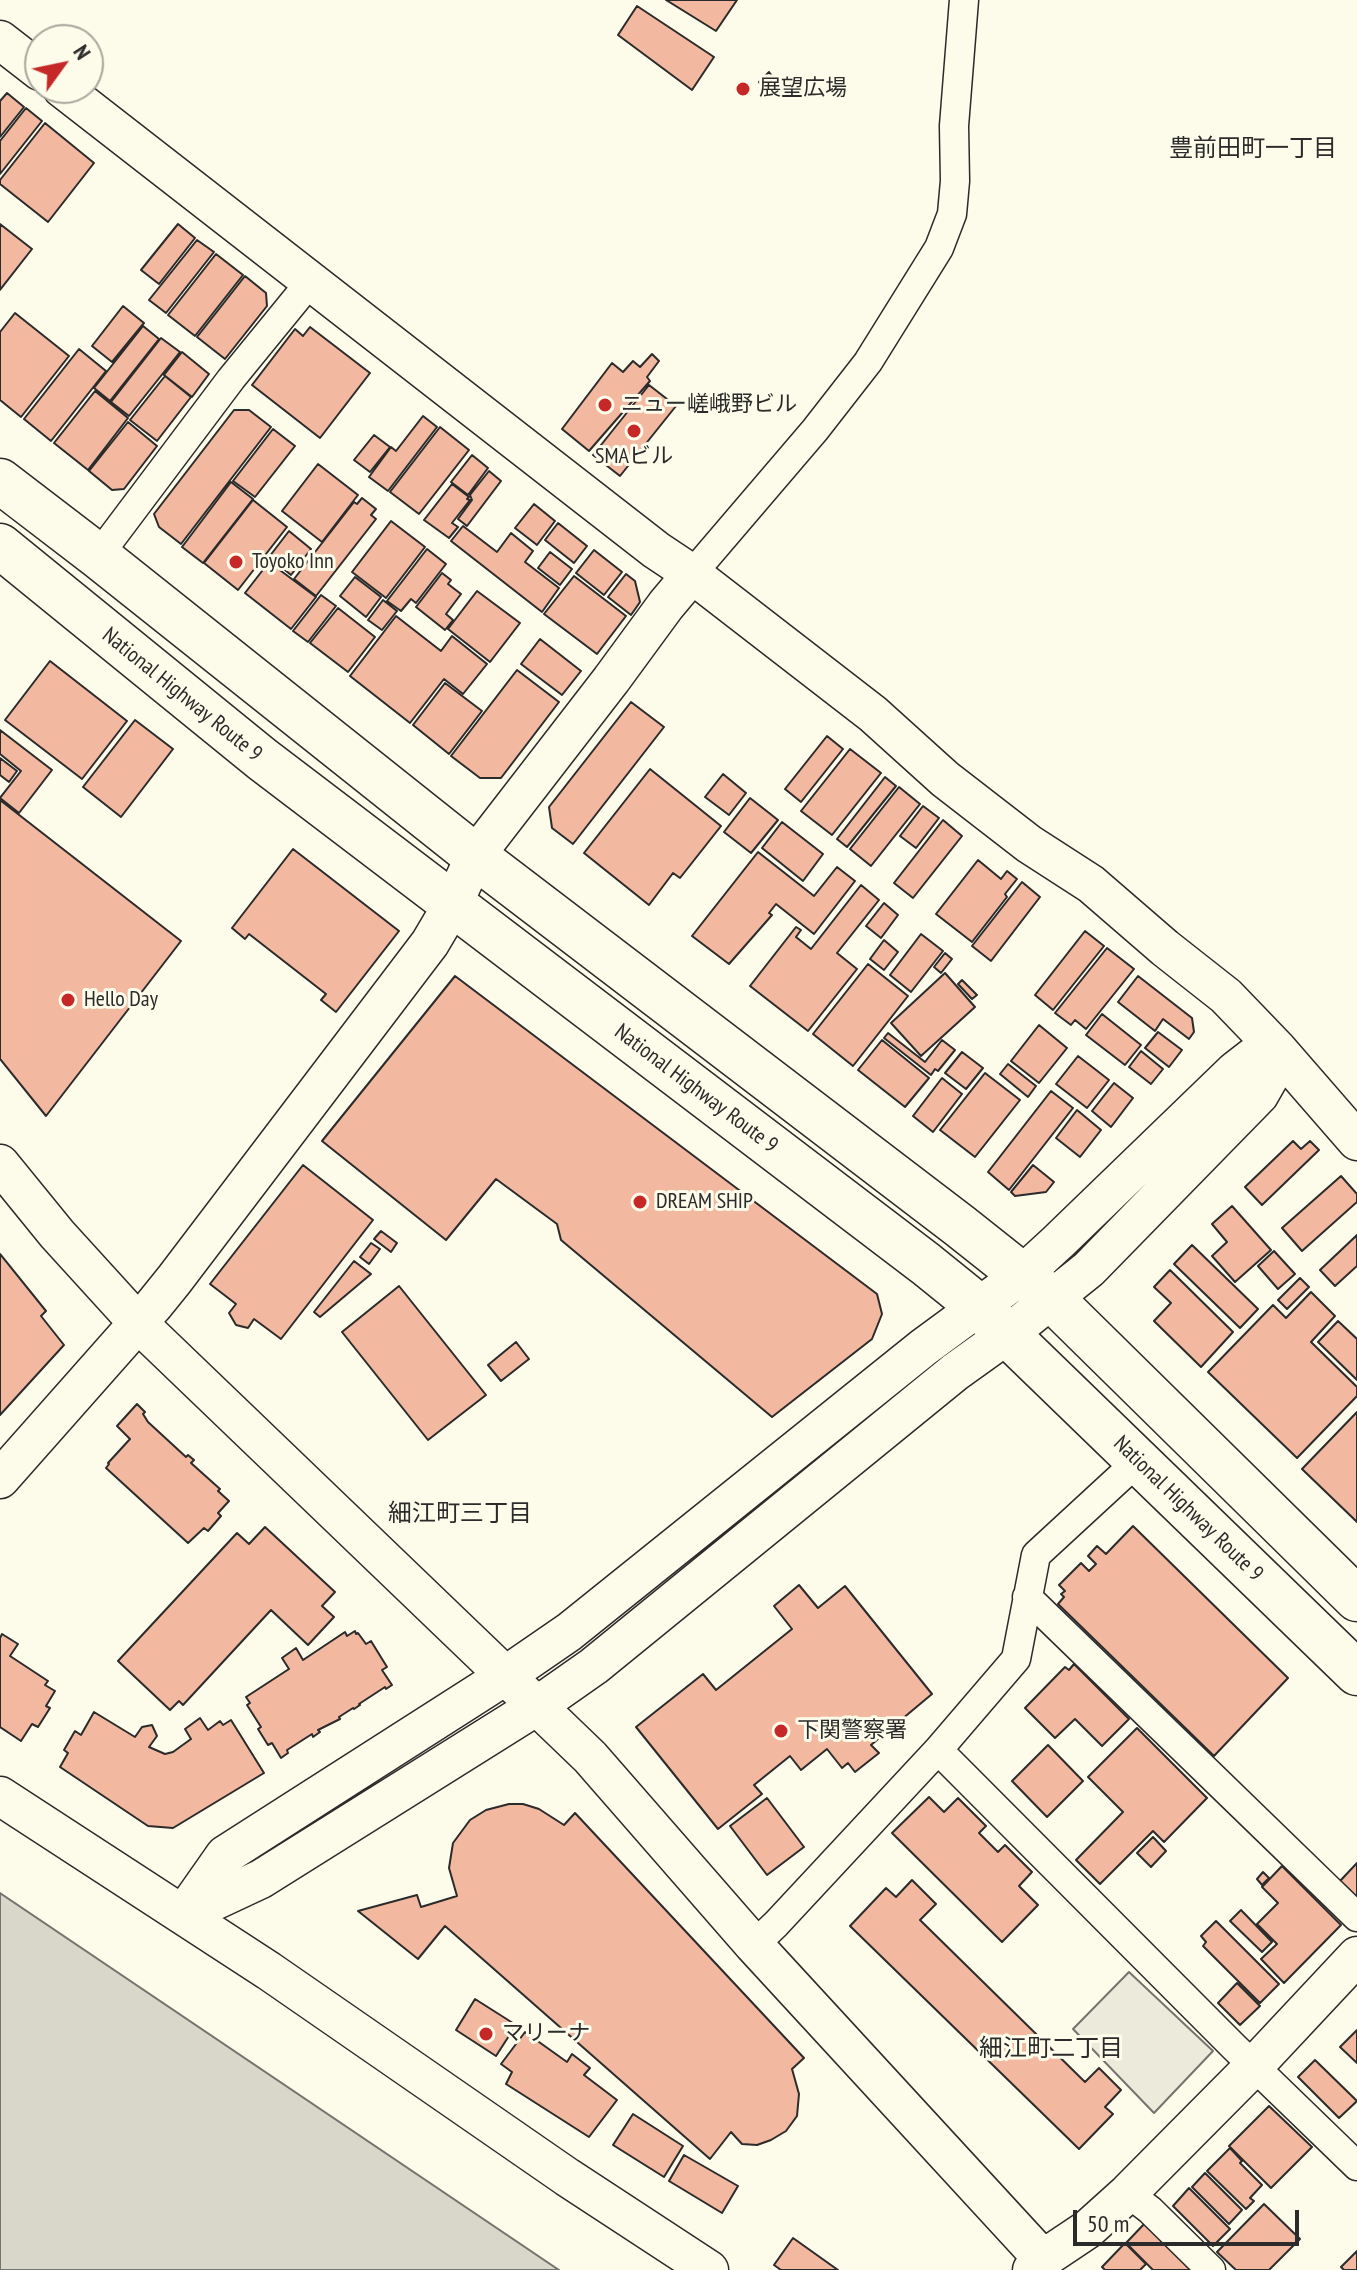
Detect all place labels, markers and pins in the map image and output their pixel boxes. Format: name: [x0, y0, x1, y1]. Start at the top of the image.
place label: 展望広場: [759, 76, 847, 102]
marker: 展望広場: [734, 80, 752, 98]
place label: ニュー嵯峨野ビル: [621, 392, 797, 418]
marker: ニュー嵯峨野ビル: [596, 396, 614, 414]
marker: SMAビル: [625, 422, 643, 440]
place label: SMAビル: [595, 444, 673, 470]
place label: Toyoko Inn: [252, 549, 334, 575]
marker: Toyoko Inn: [227, 553, 245, 571]
place label: Hello Day: [84, 987, 158, 1013]
marker: Hello Day: [59, 991, 77, 1009]
place label: DREAM SHIP: [656, 1189, 753, 1215]
marker: DREAM SHIP: [631, 1193, 649, 1211]
place label: 下関警察署: [797, 1718, 907, 1744]
marker: 下関警察署: [772, 1722, 790, 1740]
place label: マリーナ: [502, 2021, 590, 2047]
marker: マリーナ: [477, 2025, 495, 2043]

